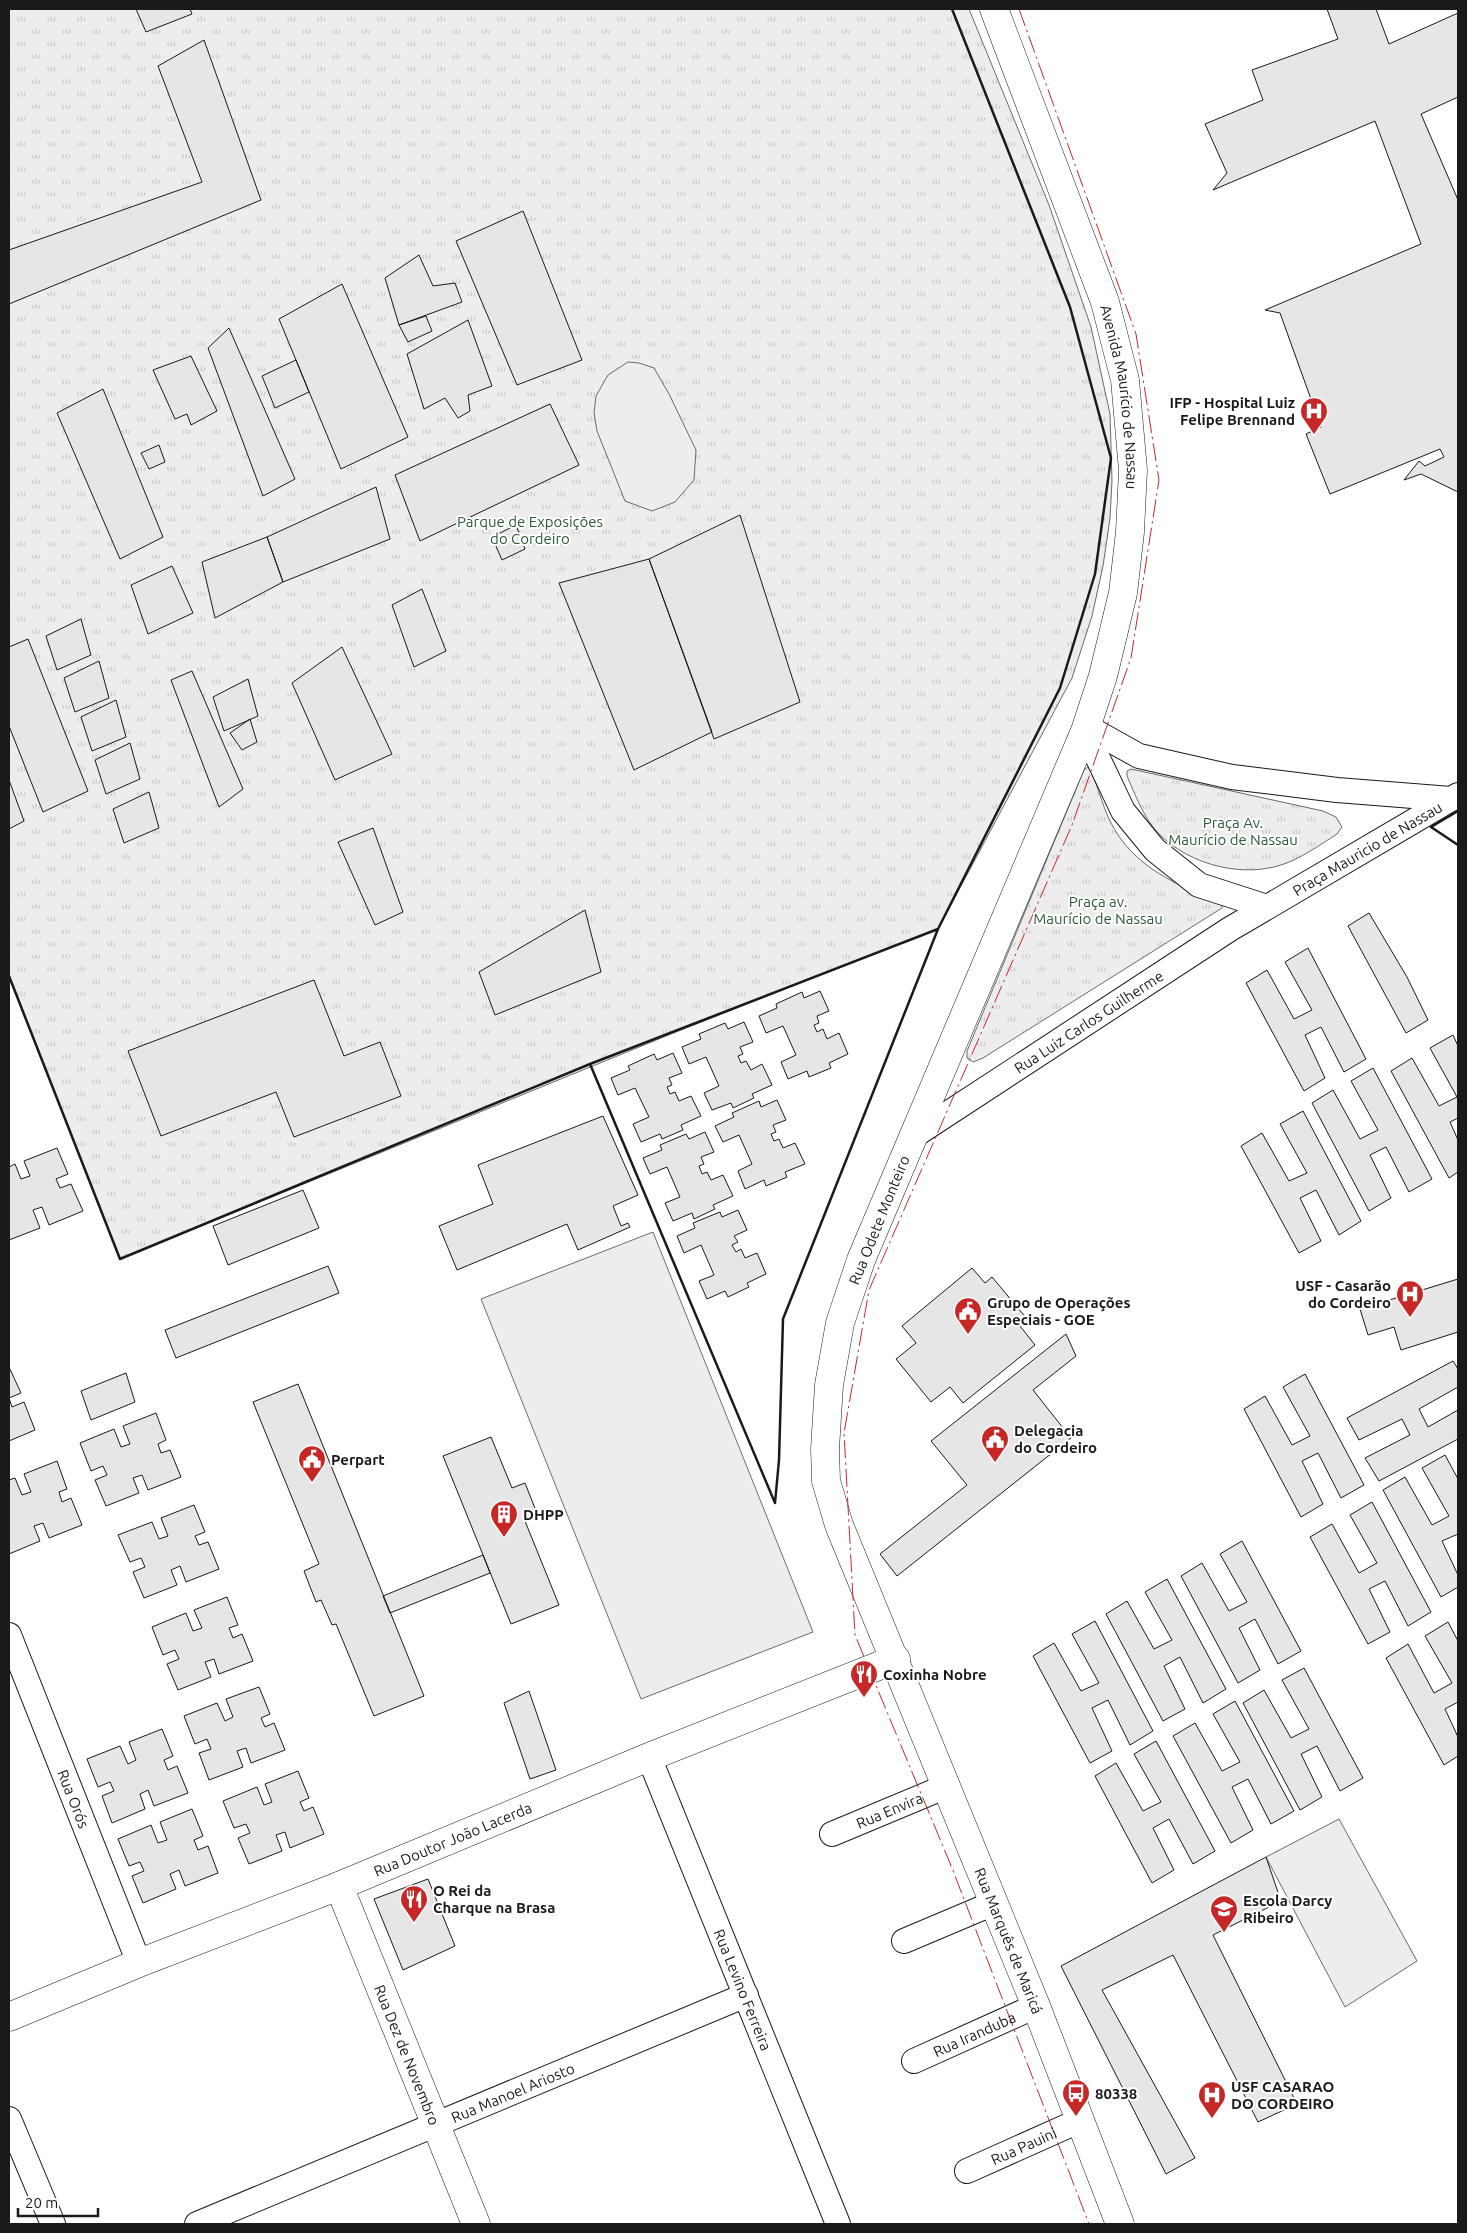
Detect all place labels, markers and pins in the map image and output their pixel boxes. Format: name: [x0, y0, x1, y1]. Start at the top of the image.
place label: IFP - Hospital Luiz Felipe Brennand: [1169, 394, 1295, 428]
hospital icon: IFP - Hospital Luiz Felipe Brennand: [1299, 396, 1329, 435]
place label: USF - Casarão do Cordeiro: [1295, 1277, 1391, 1311]
hospital icon: USF - Casarão do Cordeiro: [1395, 1279, 1425, 1318]
place label: Grupo de Operações Especiais - GOE: [987, 1294, 1131, 1328]
public building icon: Grupo de Operações Especiais - GOE: [953, 1296, 983, 1335]
place label: Delegacia do Cordeiro: [1014, 1422, 1097, 1456]
public building icon: Delegacia do Cordeiro: [980, 1424, 1010, 1463]
public building icon: Perpart: [297, 1444, 327, 1483]
place label: Perpart: [331, 1451, 385, 1468]
building icon: DHPP: [489, 1499, 519, 1538]
place label: DHPP: [523, 1506, 564, 1523]
restaurant icon: Coxinha Nobre: [849, 1659, 879, 1698]
place label: Coxinha Nobre: [883, 1666, 987, 1683]
place label: O Rei da Charque na Brasa: [433, 1882, 555, 1916]
restaurant icon: O Rei da Charque na Brasa: [399, 1884, 429, 1923]
place label: Escola Darcy Ribeiro: [1243, 1892, 1332, 1926]
school or university icon: Escola Darcy Ribeiro: [1209, 1894, 1239, 1933]
bus stop icon: 80338: [1061, 2078, 1091, 2117]
place label: USF CASARAO DO CORDEIRO: [1231, 2078, 1334, 2112]
hospital icon: USF CASARAO DO CORDEIRO: [1197, 2080, 1227, 2119]
place label: 80338: [1095, 2085, 1137, 2102]

